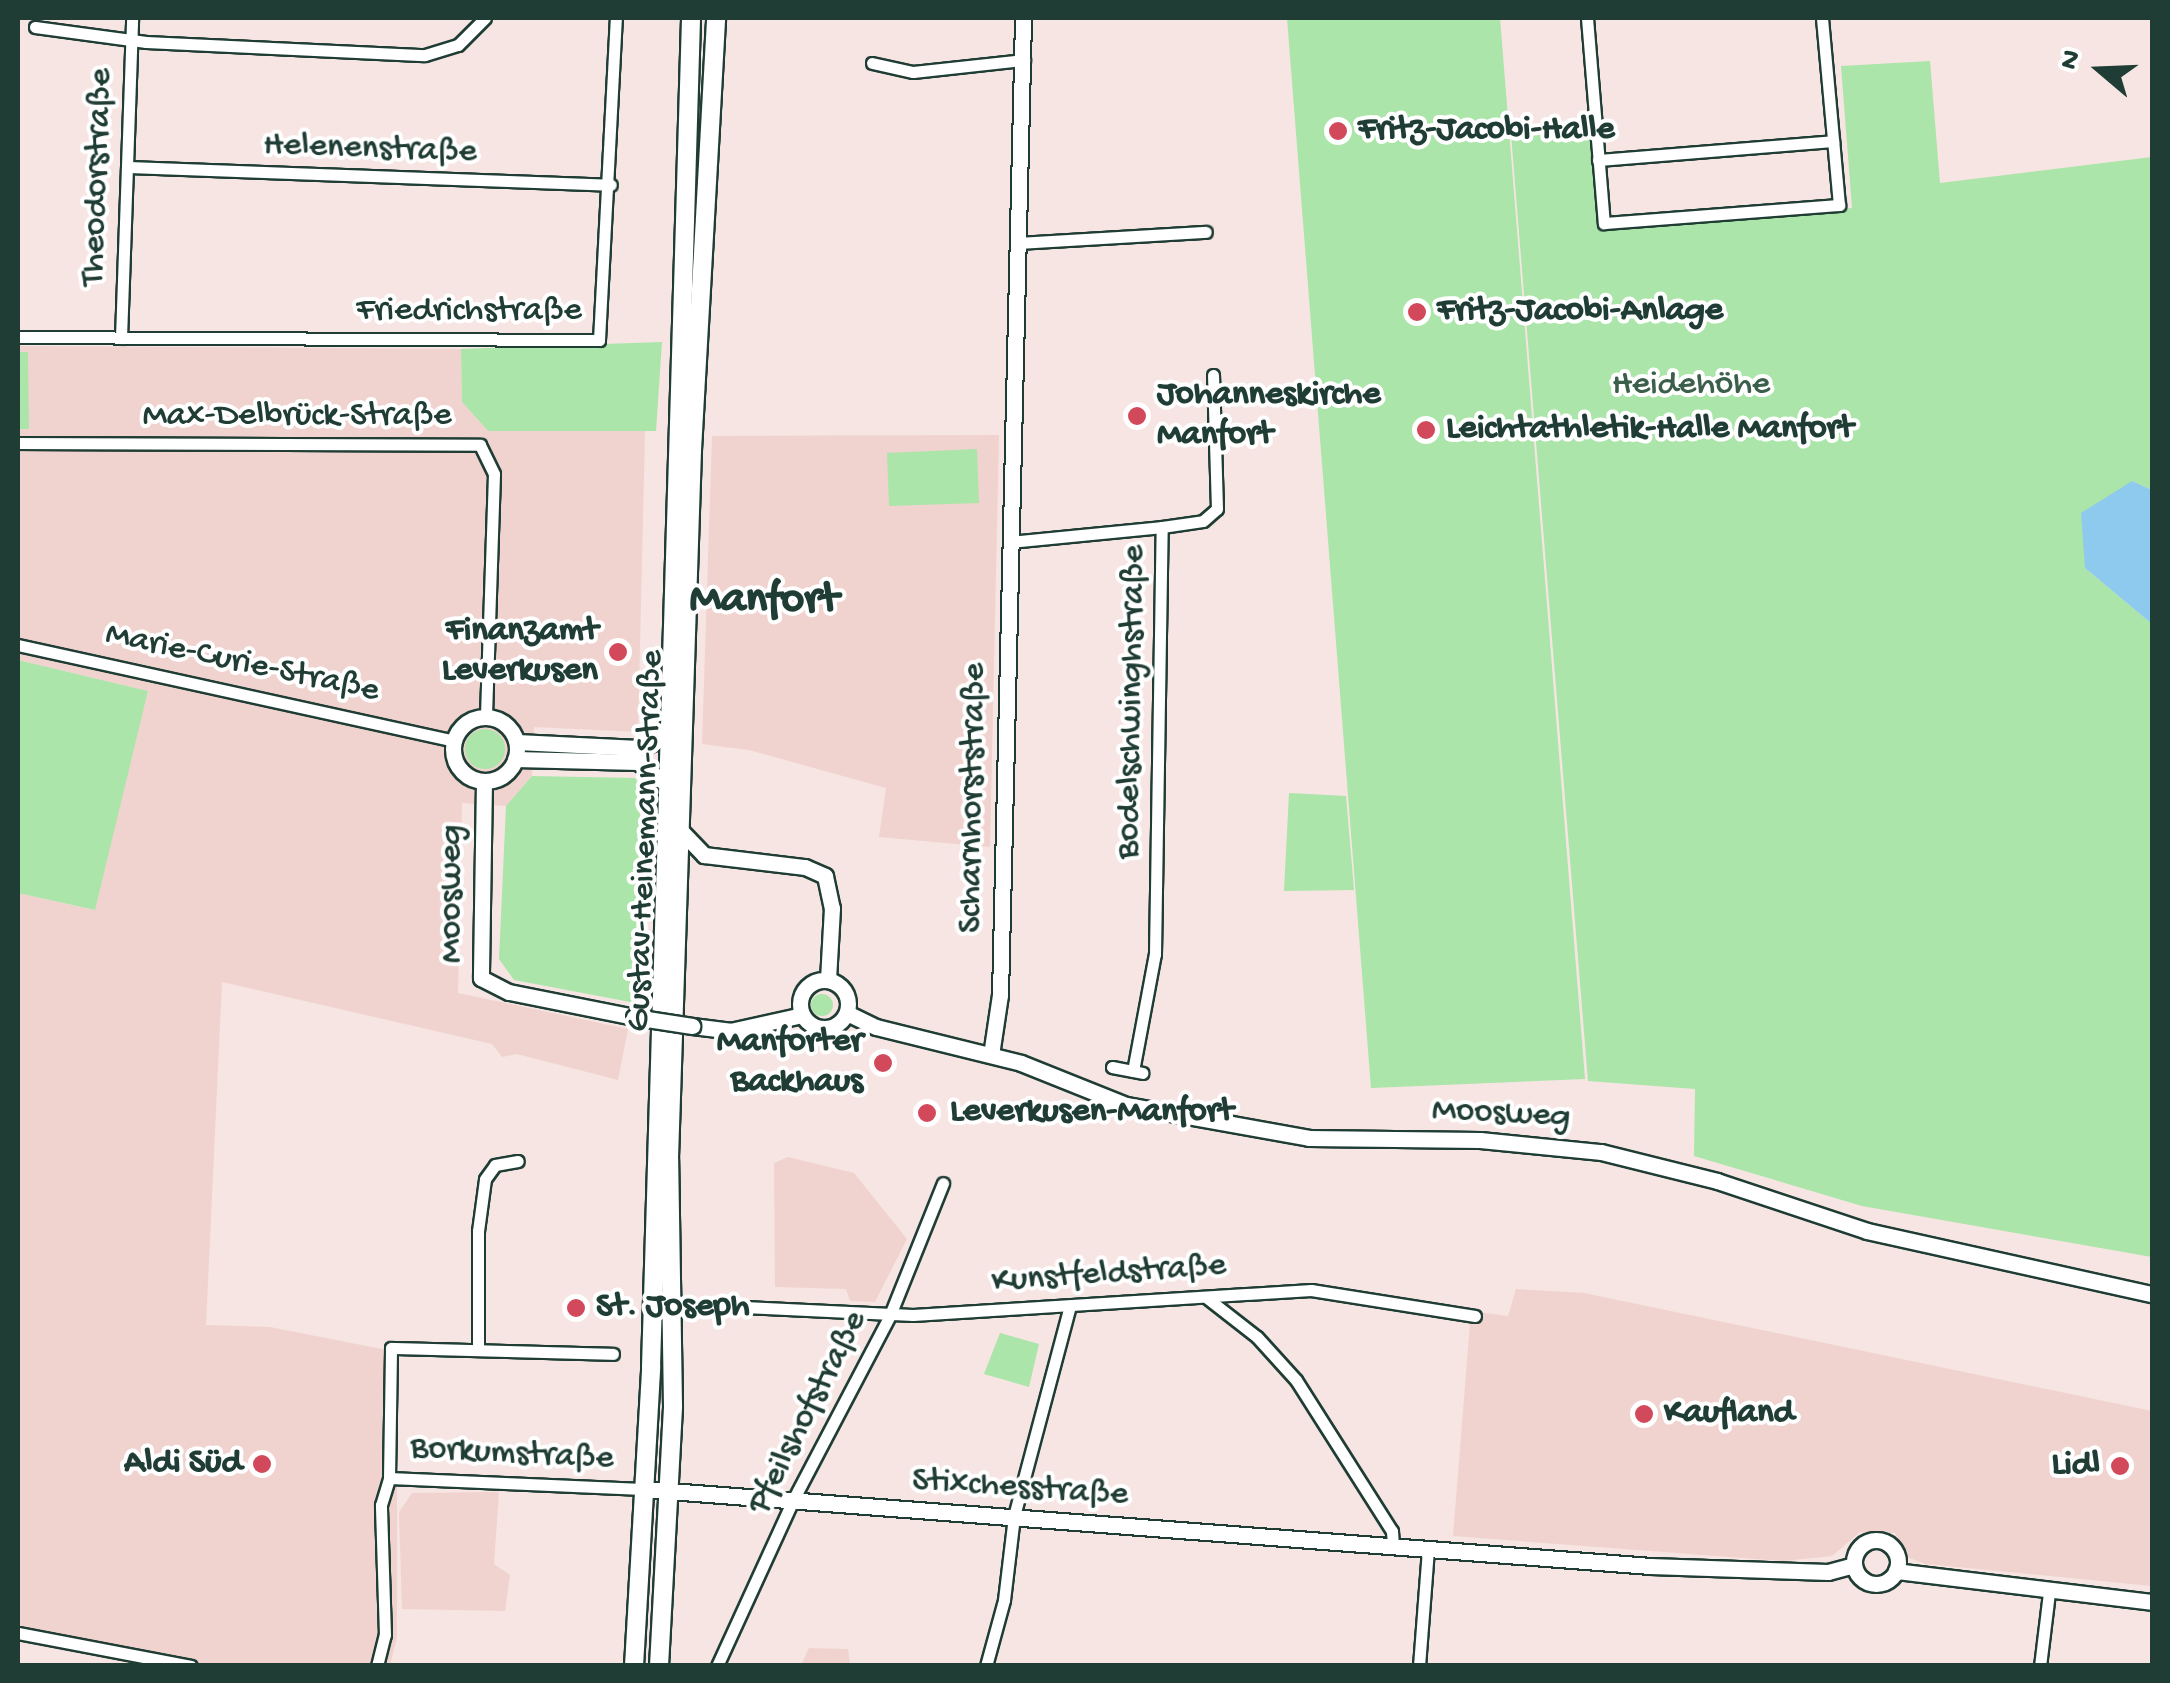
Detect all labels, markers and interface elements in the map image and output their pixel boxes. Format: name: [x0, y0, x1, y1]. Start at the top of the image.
north arrow: [2050, 20, 2150, 120]
text: N: [2053, 46, 2090, 74]
street label: Theodorstraße: [74, 67, 124, 287]
place label: Fritz-Jacobi-Halle: [1358, 110, 1615, 152]
marker: Fritz-Jacobi-Halle: [1327, 120, 1349, 142]
street label: Helenenstraße: [263, 125, 477, 175]
street label: Friedrichstraße: [356, 291, 582, 333]
place label: Fritz-Jacobi-Anlage: [1437, 291, 1723, 333]
marker: Fritz-Jacobi-Anlage: [1406, 301, 1428, 323]
park label: Heidehöhe: [1612, 365, 1770, 407]
place label: Johanneskirche Manfort: [1157, 375, 1380, 457]
street label: Max-Delbrück-Straße: [142, 396, 452, 438]
marker: Johanneskirche Manfort: [1126, 405, 1148, 427]
place label: Leichtathletik-Halle Manfort: [1446, 409, 1853, 451]
marker: Leichtathletik-Halle Manfort: [1415, 419, 1437, 441]
street label: Bodelschwinghstraße: [1109, 545, 1157, 859]
district label: Manfort: [689, 574, 839, 628]
place label: Finanzamt Leverkusen: [442, 611, 598, 693]
street label: Marie-Curie-Straße: [101, 614, 383, 714]
marker: Finanzamt Leverkusen: [607, 641, 629, 663]
street label: Gustav-Heinemann-Straße: [619, 649, 675, 1033]
street label: Scharnhorststraße: [951, 663, 997, 933]
street label: Moosweg: [432, 825, 474, 963]
place label: Manforter Backhaus: [717, 1022, 863, 1104]
marker: Manforter Backhaus: [872, 1052, 894, 1074]
street label: Moosweg: [1431, 1090, 1571, 1140]
place label: Leverkusen-Manfort: [950, 1092, 1233, 1134]
marker: Leverkusen-Manfort: [914, 1100, 940, 1126]
street label: Kunstfeldstraße: [990, 1246, 1228, 1304]
place label: St. Joseph: [596, 1287, 749, 1329]
marker: St. Joseph: [565, 1297, 587, 1319]
street label: Pfeilshofstraße: [740, 1304, 878, 1522]
place label: Kaufland: [1664, 1393, 1794, 1435]
marker: Kaufland: [1633, 1403, 1655, 1425]
street label: Borkumstraße: [409, 1429, 615, 1481]
place label: Aldi Süd: [124, 1443, 242, 1485]
place label: Lidl: [2051, 1445, 2100, 1487]
marker: Aldi Süd: [251, 1453, 273, 1475]
marker: Lidl: [2109, 1455, 2131, 1477]
street label: Stixchesstraße: [911, 1461, 1129, 1517]

